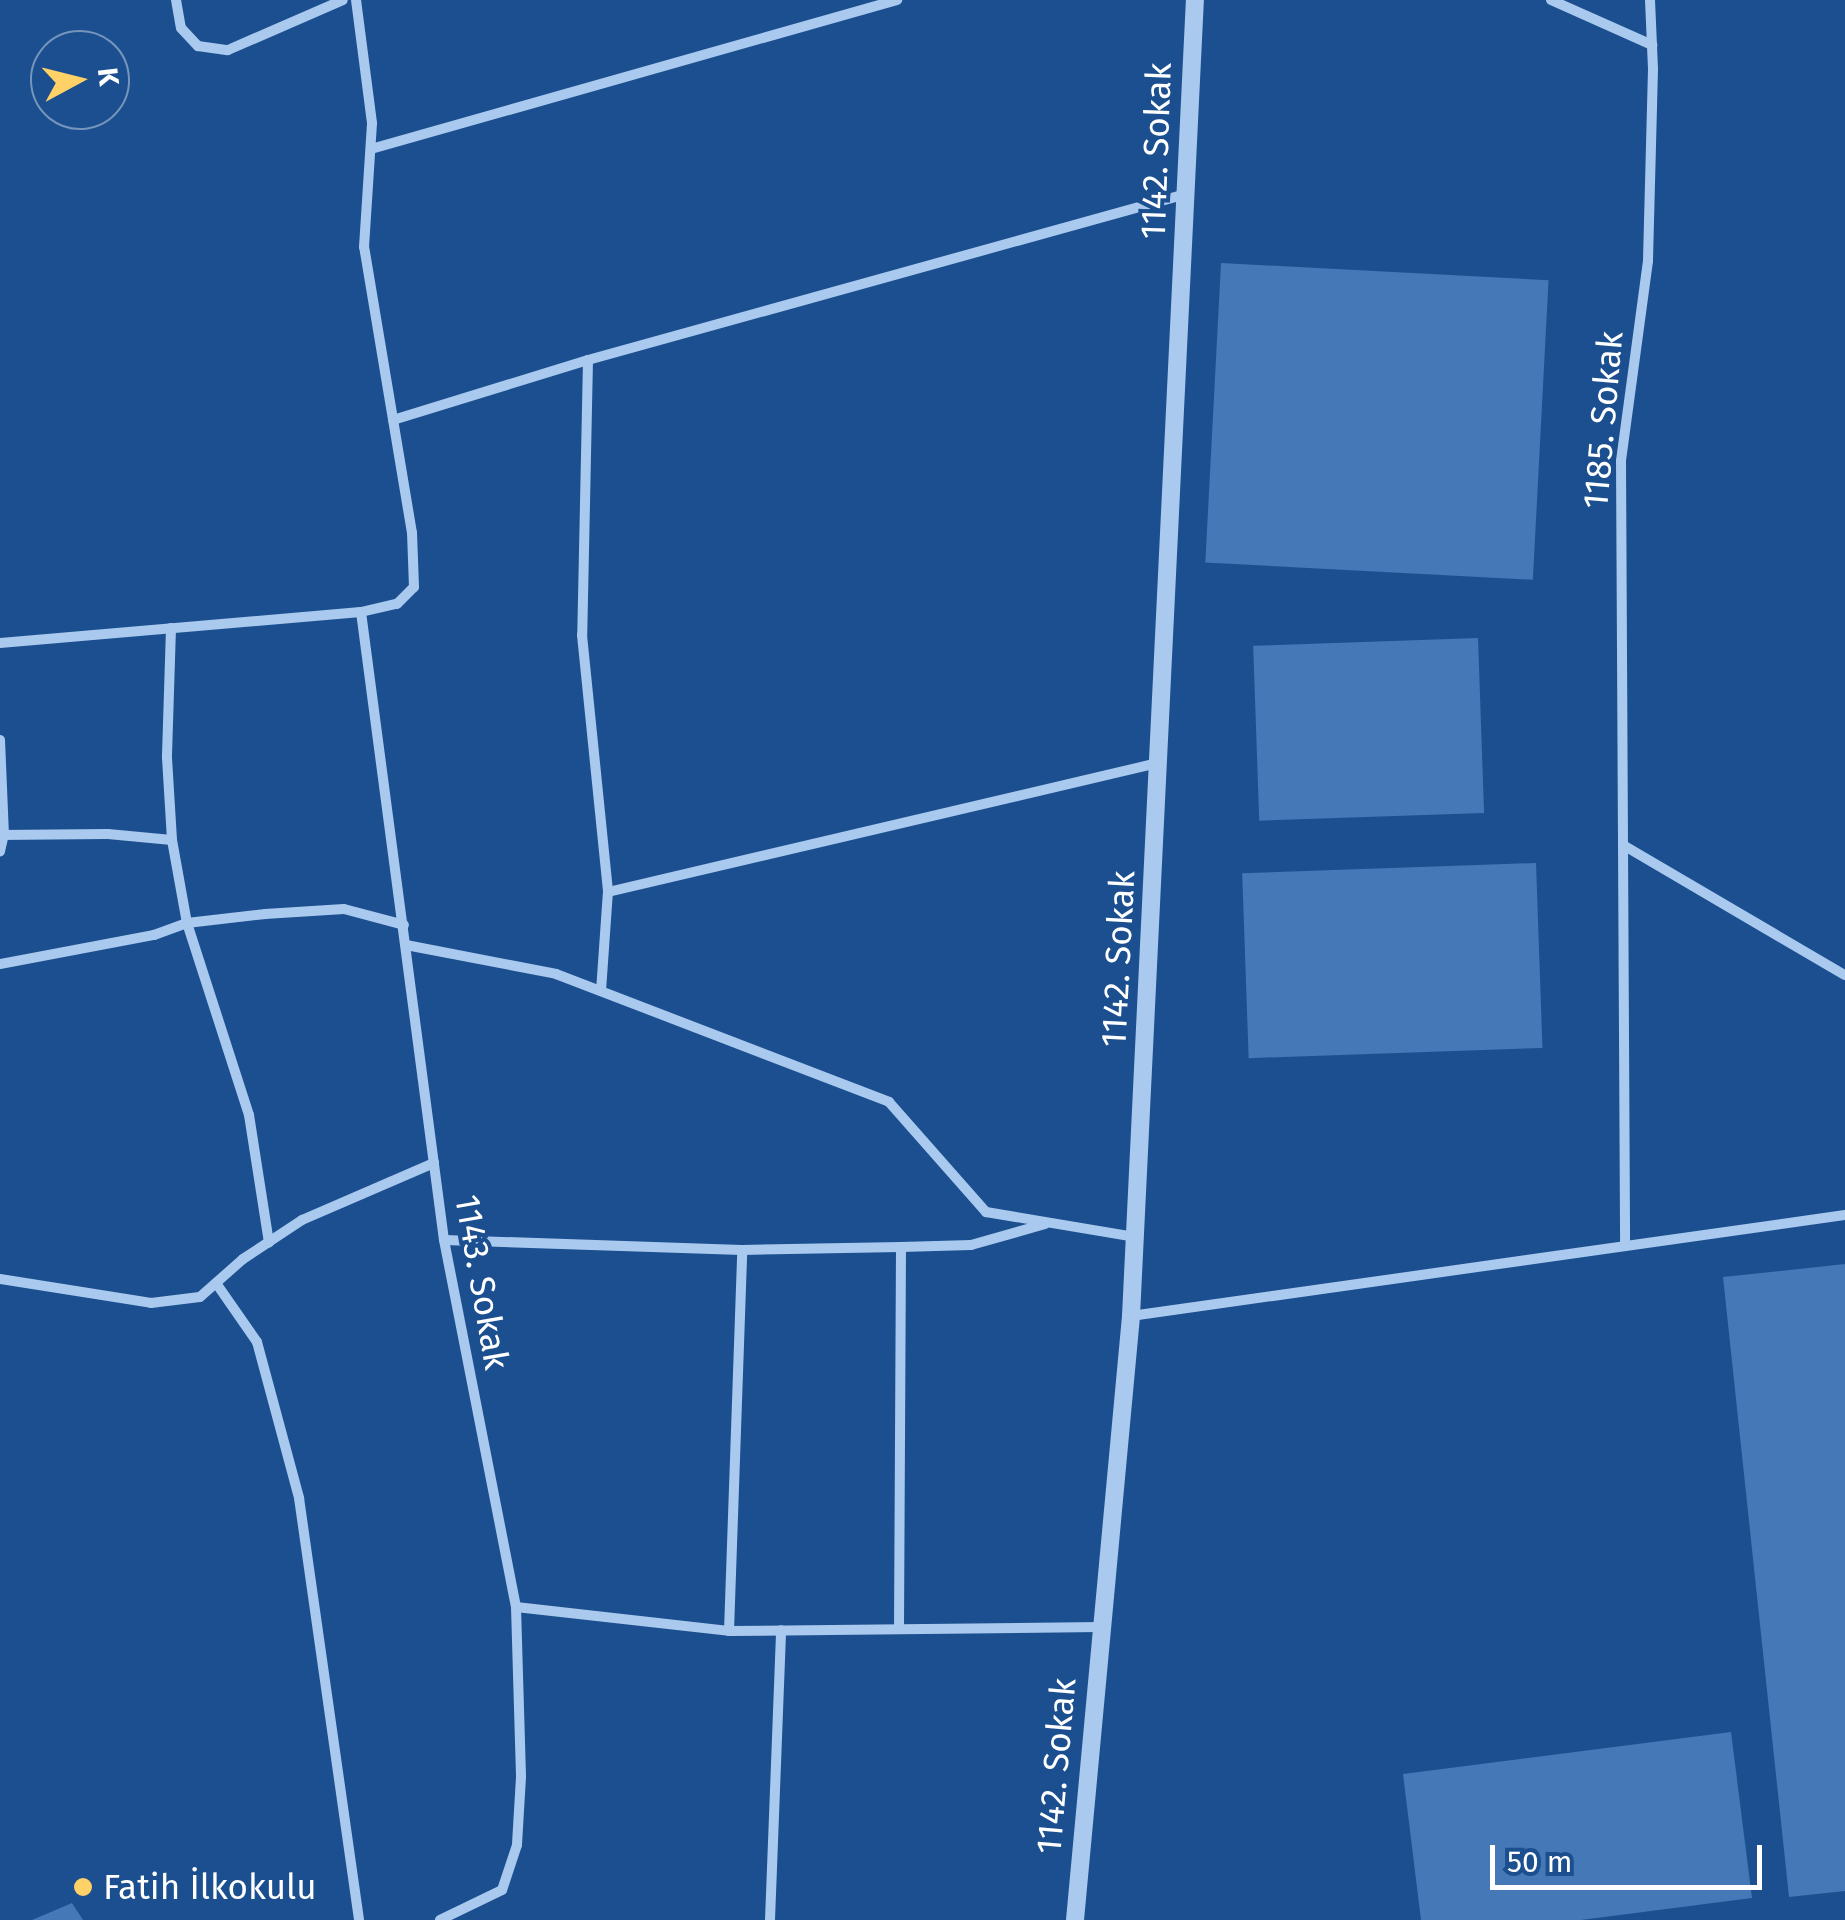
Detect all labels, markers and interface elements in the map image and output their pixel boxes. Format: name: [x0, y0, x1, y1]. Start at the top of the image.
north arrow: [30, 30, 130, 130]
street label: 1142. Sokak: [1132, 62, 1180, 240]
text: K: [91, 66, 126, 87]
street label: 1185. Sokak: [1574, 329, 1632, 511]
street label: 1142. Sokak: [1092, 870, 1144, 1048]
street label: 1143. Sokak: [446, 1191, 518, 1373]
street label: 1142. Sokak: [1027, 1676, 1085, 1856]
scale bar: [1495, 1825, 1768, 1887]
text: 50 m: [1507, 1844, 1572, 1880]
place label: Fatih İlkokulu: [103, 1866, 317, 1908]
marker: Fatih İlkokulu: [72, 1876, 94, 1898]

